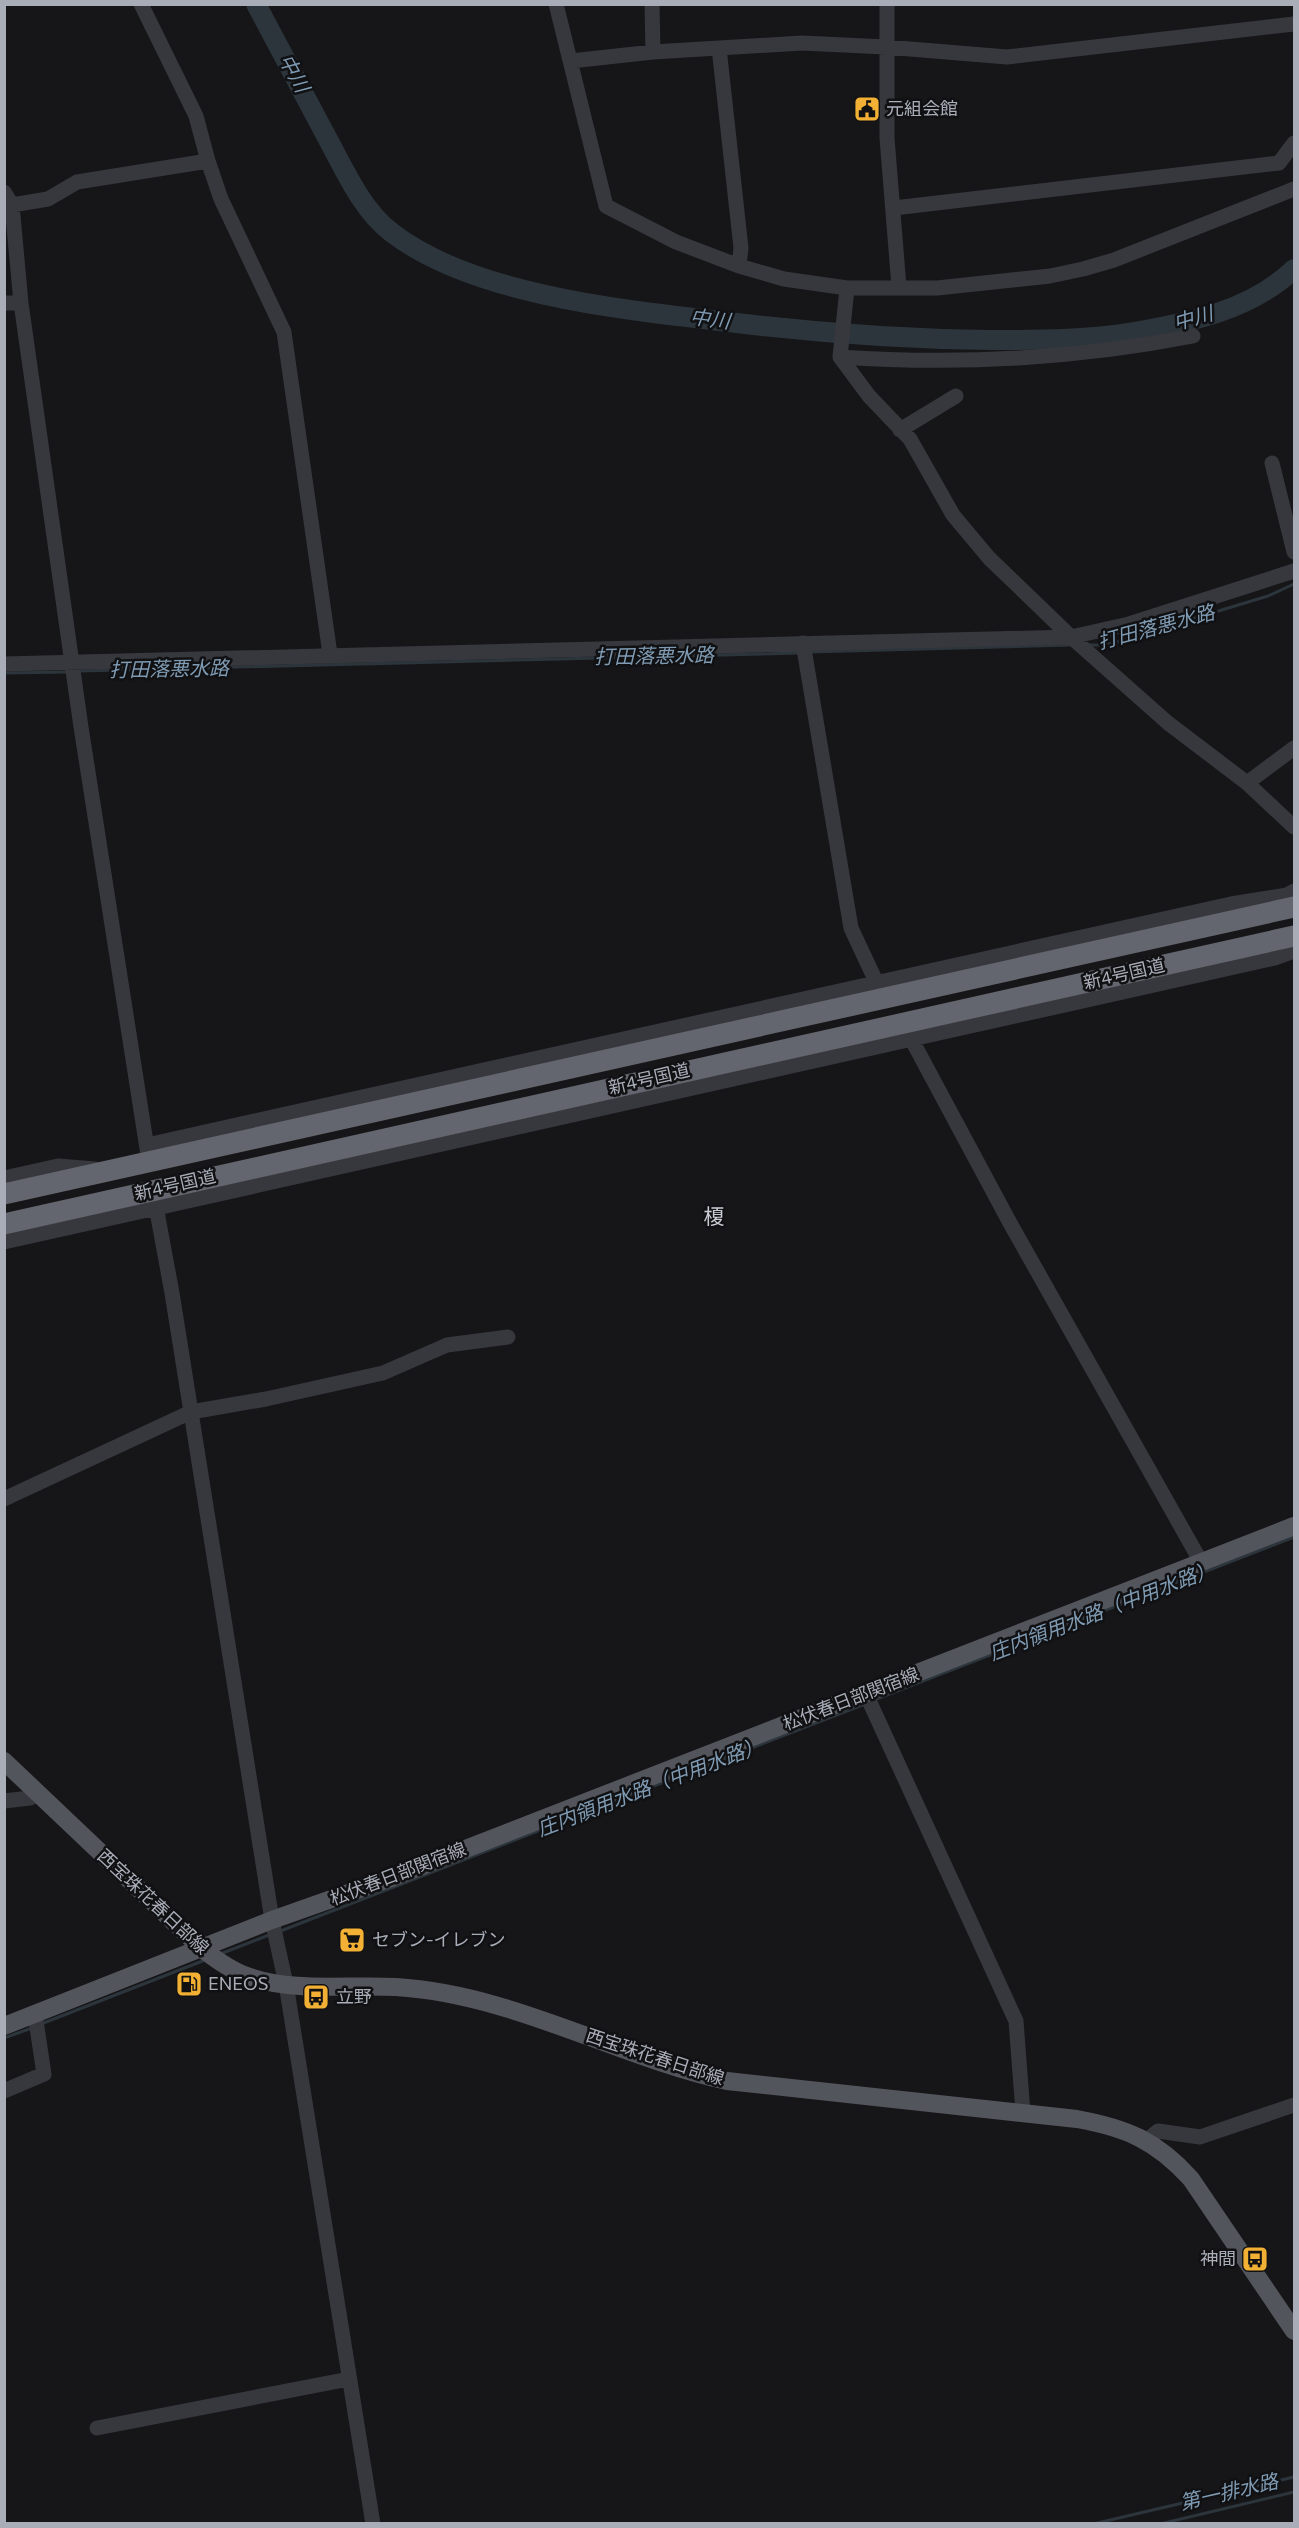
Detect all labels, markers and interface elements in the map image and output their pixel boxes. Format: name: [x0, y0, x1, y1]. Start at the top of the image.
water label: 中川: [275, 49, 316, 98]
public building icon: 元組会館: [852, 94, 882, 124]
place label: 元組会館: [886, 97, 958, 119]
water label: 中川: [1170, 299, 1217, 334]
water label: 中川: [689, 304, 733, 333]
water label: 打田落悪水路: [1095, 598, 1219, 653]
water label: 打田落悪水路: [594, 642, 716, 668]
water label: 打田落悪水路: [109, 655, 231, 681]
street label: 新4号国道: [1081, 953, 1167, 993]
street label: 新4号国道: [606, 1058, 692, 1098]
street label: 新4号国道: [132, 1164, 218, 1204]
district label: 榎: [704, 1203, 725, 1228]
water label: 庄内領用水路（中用水路）: [985, 1556, 1218, 1664]
street label: 松伏春日部関宿線: [779, 1662, 922, 1734]
water label: 庄内領用水路（中用水路）: [533, 1732, 766, 1840]
street label: 松伏春日部関宿線: [326, 1837, 469, 1909]
street label: 西宝珠花春日部線: [94, 1844, 214, 1958]
supermarket icon: セブン-イレブン: [337, 1925, 367, 1955]
place label: セブン-イレブン: [372, 1928, 506, 1950]
fuel station icon: ENEOS: [174, 1969, 204, 1999]
place label: ENEOS: [208, 1972, 268, 1994]
bus stop icon: 立野: [301, 1982, 331, 2012]
place label: 立野: [336, 1985, 372, 2007]
street label: 西宝珠花春日部線: [583, 2023, 727, 2089]
bus stop icon: 神間: [1240, 2244, 1270, 2274]
place label: 神間: [1200, 2247, 1236, 2269]
water label: 第一排水路: [1177, 2468, 1282, 2514]

